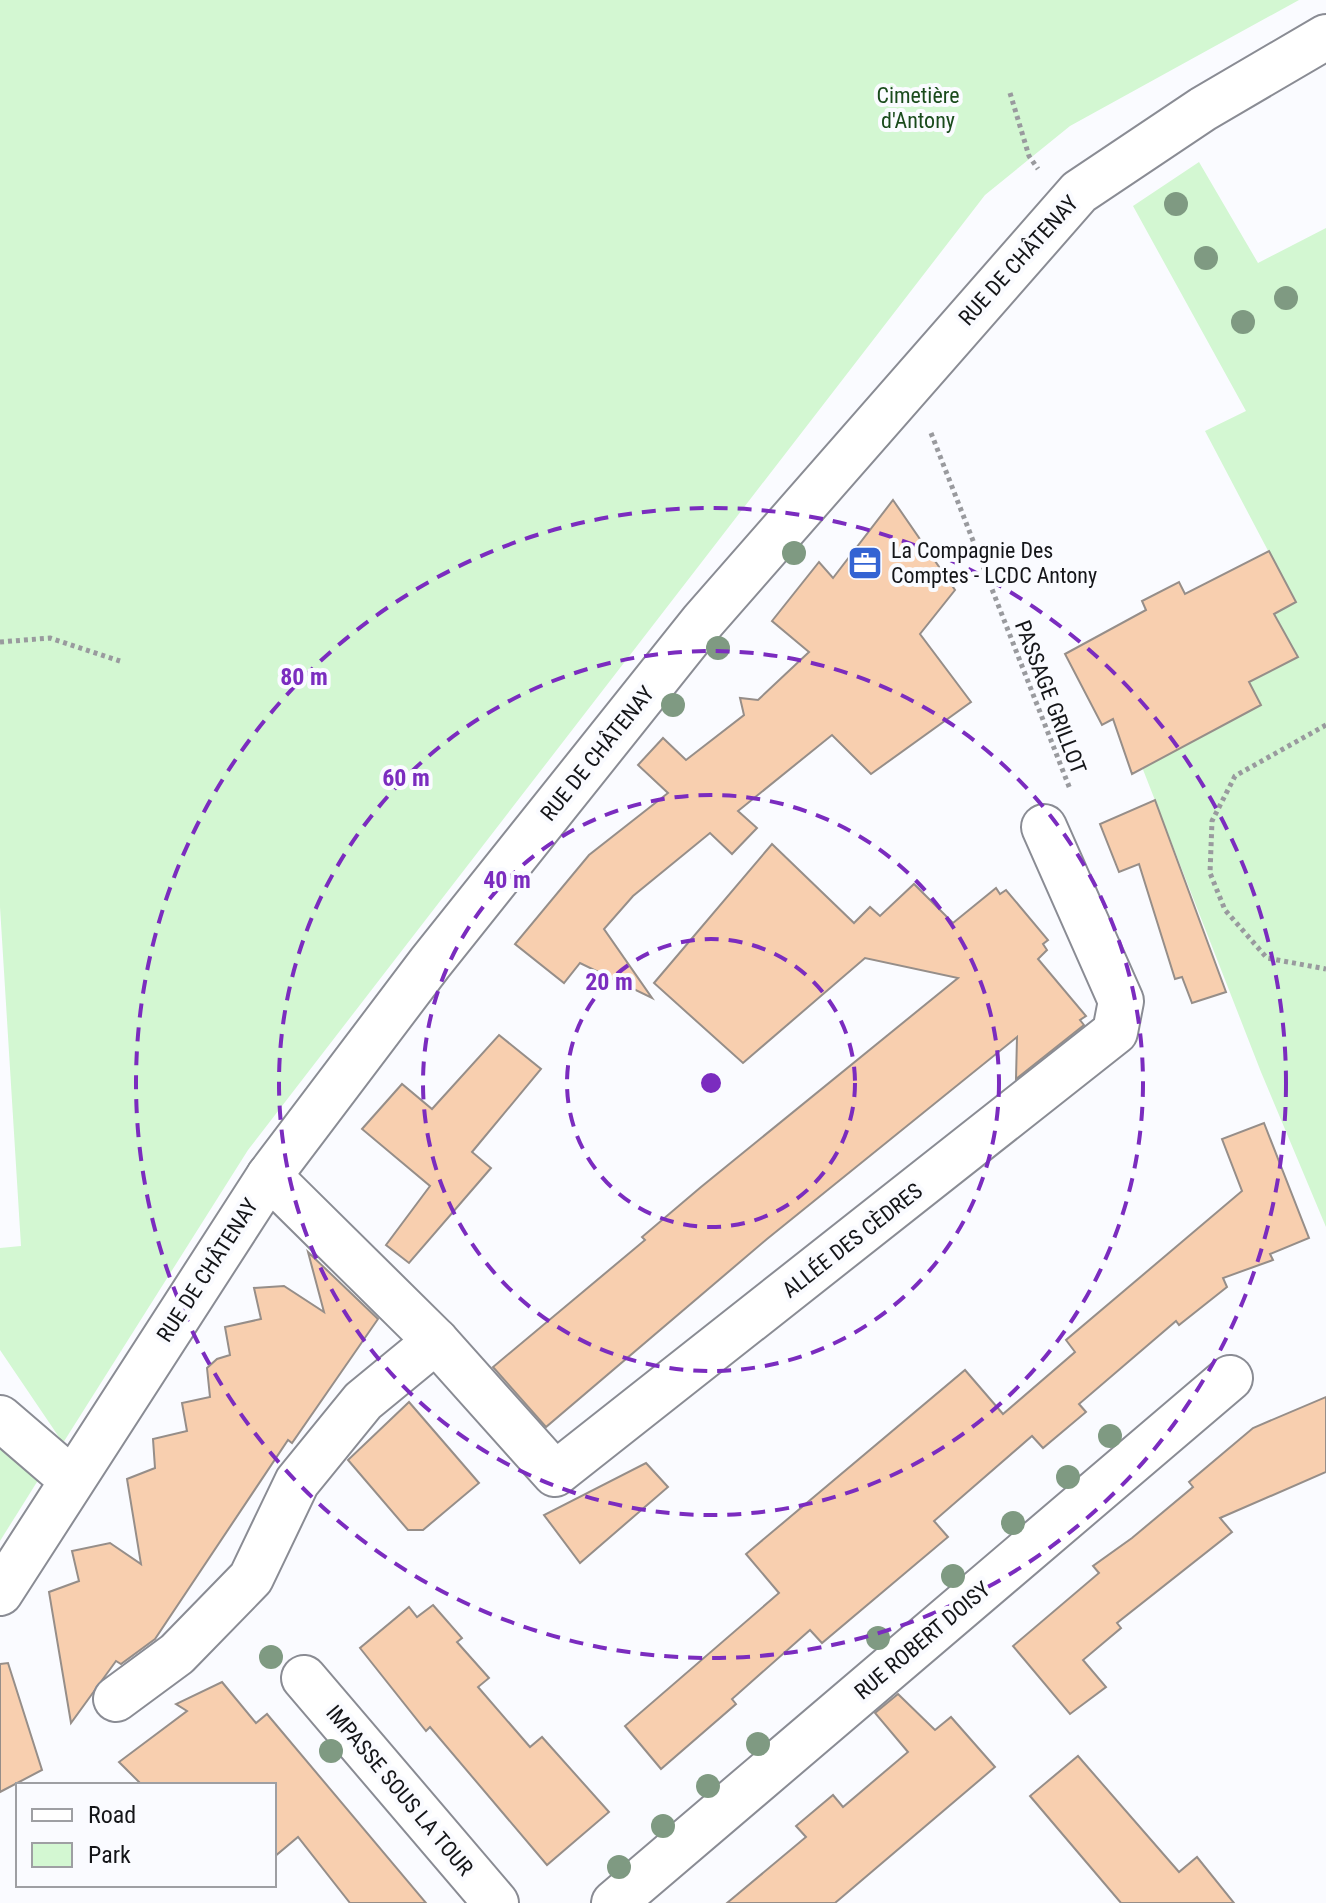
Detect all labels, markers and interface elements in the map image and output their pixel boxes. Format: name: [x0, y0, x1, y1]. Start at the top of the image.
park label: Cimetière d'Antony: [876, 83, 960, 133]
street label: RUE DE CHÂTENAY: [954, 190, 1083, 330]
place label: La Compagnie Des Comptes - LCDC Antony: [891, 538, 1097, 588]
office icon: La Compagnie Des Comptes - LCDC Antony: [846, 544, 884, 582]
street label: PASSAGE GRILLOT: [1010, 617, 1091, 778]
text: 80 m: [280, 663, 328, 691]
street label: RUE DE CHÂTENAY: [536, 681, 659, 826]
text: 60 m: [382, 764, 430, 792]
text: 40 m: [483, 866, 531, 894]
text: 20 m: [585, 968, 633, 996]
centre of rings: [697, 1069, 725, 1097]
street label: ALLÉE DES CÈDRES: [777, 1178, 927, 1303]
street label: RUE DE CHÂTENAY: [152, 1194, 263, 1347]
street label: RUE ROBERT DOISY: [850, 1576, 995, 1704]
street label: IMPASSE SOUS LA TOUR: [321, 1700, 478, 1881]
legend: [16, 1783, 276, 1887]
text: Road: [88, 1801, 136, 1829]
text: Park: [88, 1841, 131, 1869]

